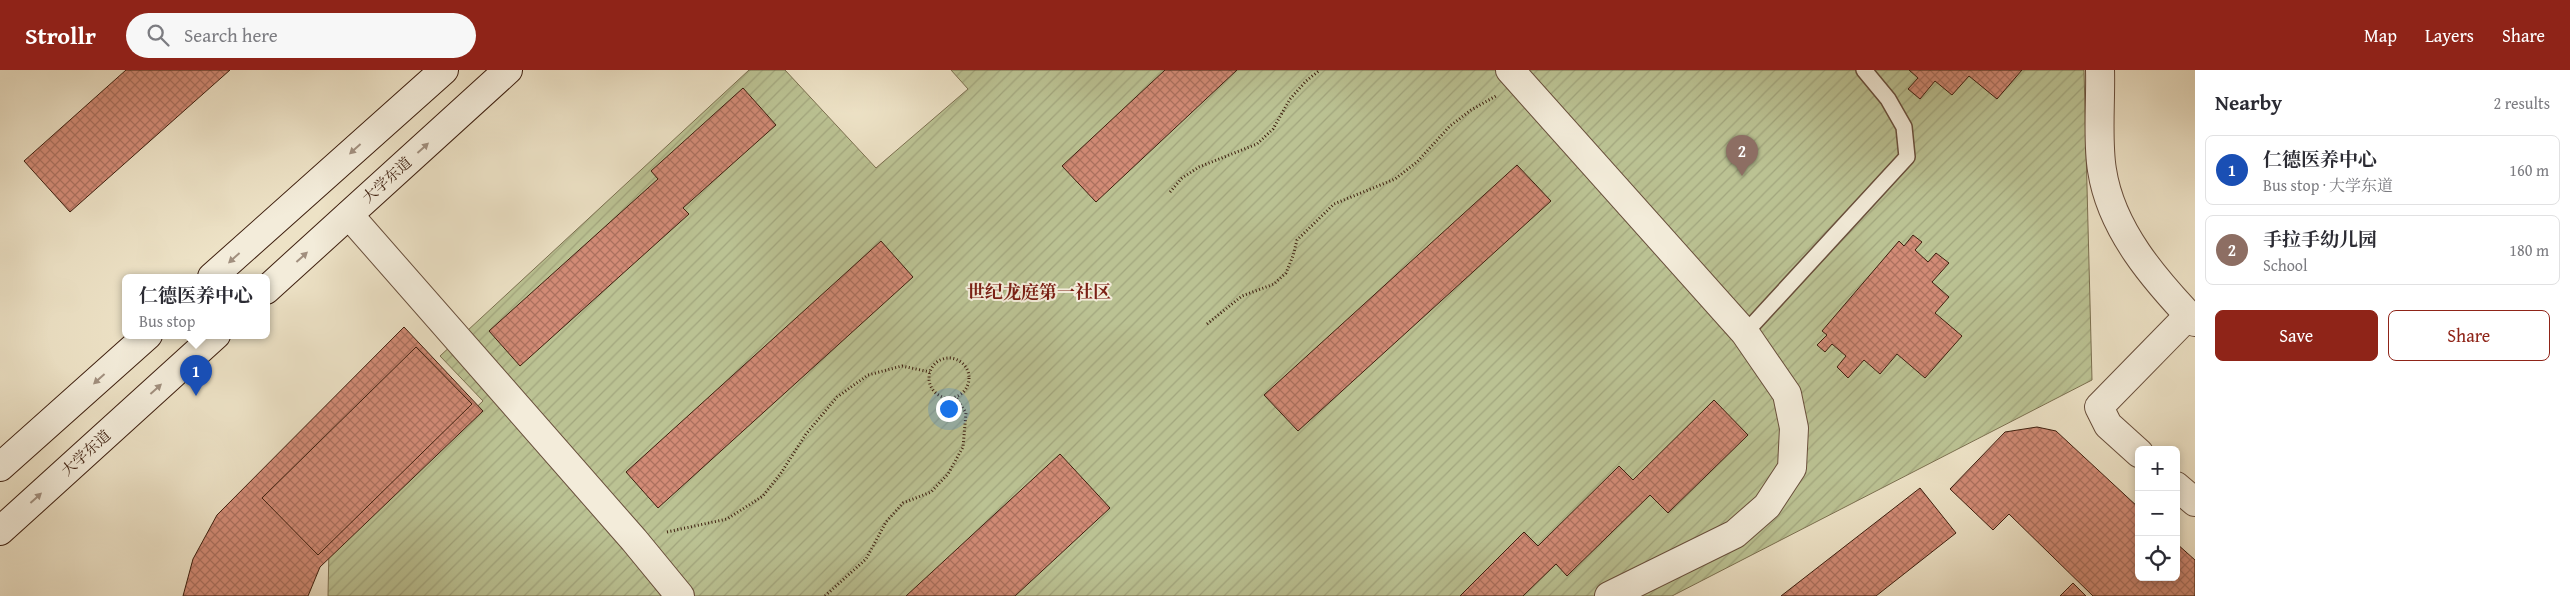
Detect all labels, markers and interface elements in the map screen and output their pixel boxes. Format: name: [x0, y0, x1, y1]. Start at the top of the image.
search box: [126, 13, 476, 58]
text: Strollr: [25, 18, 96, 53]
icon: search: [144, 21, 172, 49]
text: Search here: [184, 21, 278, 49]
text: Map: [2364, 22, 2397, 49]
text: Layers: [2425, 22, 2474, 49]
text: Share: [2502, 22, 2545, 49]
text: Nearby: [2215, 87, 2282, 118]
text: 2 results: [2493, 91, 2550, 115]
pin: 2: [1726, 135, 1758, 176]
one-way arrow: [416, 142, 428, 154]
one-way arrow: [350, 143, 362, 155]
text: 仁德医养中心: [2263, 145, 2377, 173]
street label: 大学东道: [357, 152, 416, 208]
text: 1: [2228, 158, 2236, 182]
text: 160 m: [2509, 158, 2549, 182]
text: Bus stop · 大学东道: [2263, 173, 2393, 197]
text: 手拉手幼儿园: [2263, 225, 2377, 253]
text: 2: [2228, 238, 2236, 262]
text: 180 m: [2509, 238, 2549, 262]
one-way arrow: [296, 251, 308, 263]
one-way arrow: [228, 252, 241, 263]
text: School: [2263, 253, 2307, 277]
popup: [122, 274, 270, 339]
district label: 世纪龙庭第一社区: [967, 278, 1111, 305]
text: 仁德医养中心: [139, 281, 253, 309]
text: Bus stop: [139, 309, 195, 333]
button: Save: [2215, 310, 2378, 361]
button: Share: [2388, 310, 2550, 361]
pin: 1: [180, 355, 212, 396]
one-way arrow: [93, 373, 105, 385]
one-way arrow: [150, 383, 162, 395]
your location: [936, 396, 962, 422]
street label: 大学东道: [56, 425, 115, 481]
map controls: [2135, 446, 2180, 581]
button: +: [2135, 446, 2180, 491]
button: −: [2135, 491, 2180, 536]
one-way arrow: [29, 492, 41, 504]
button: locate: [2135, 536, 2180, 581]

